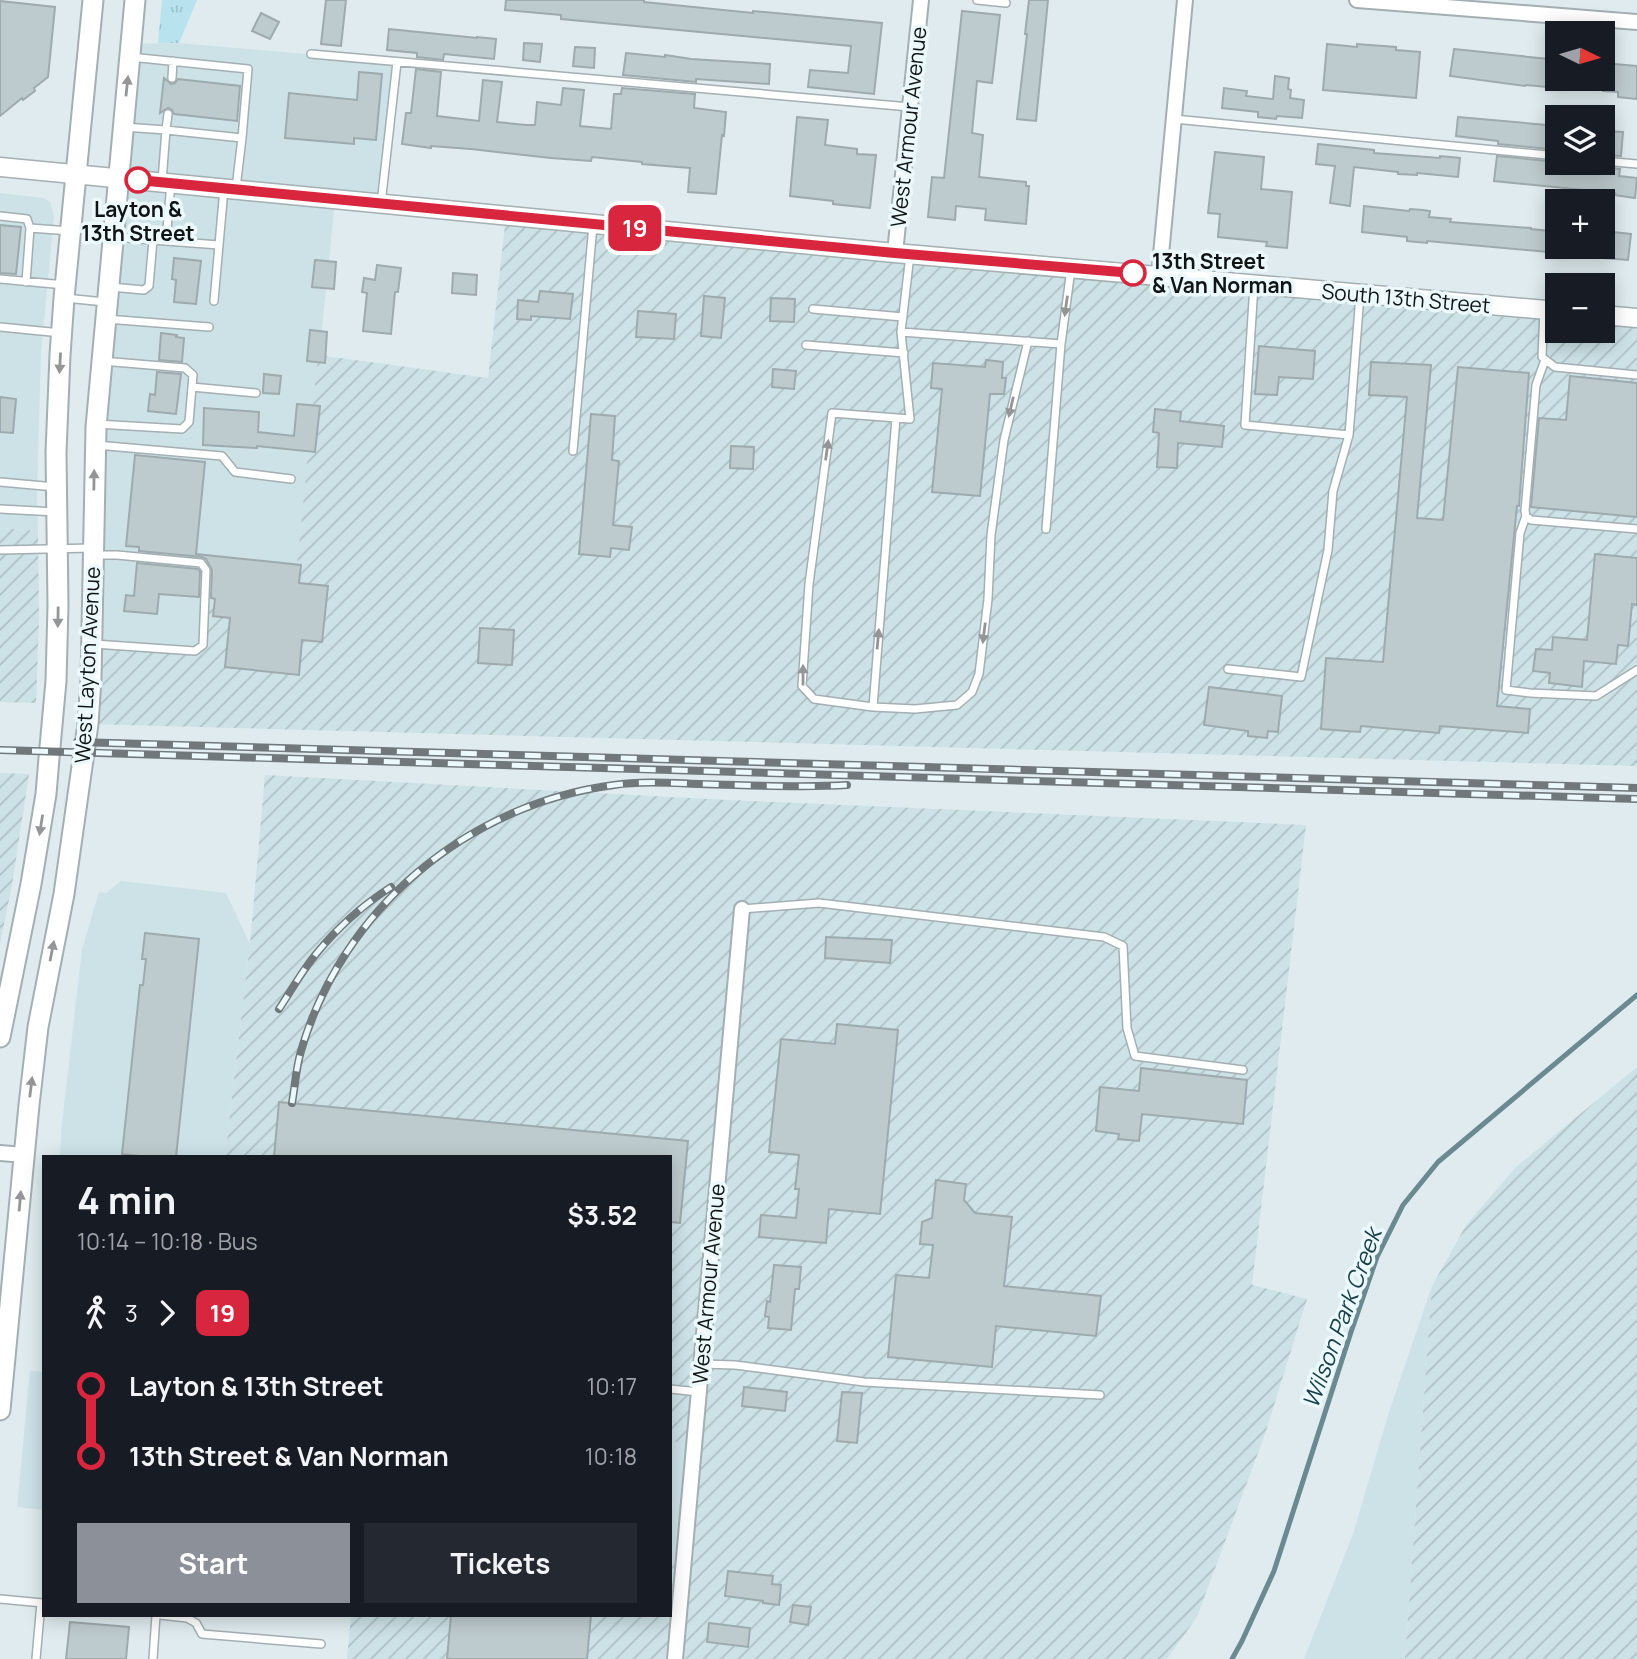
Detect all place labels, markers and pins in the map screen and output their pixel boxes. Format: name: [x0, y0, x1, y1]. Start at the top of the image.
marker: Layton & 13th Street: [125, 167, 151, 193]
place label: Layton & 13th Street: [81, 195, 195, 247]
place label: 13th Street & Van Norman: [1152, 247, 1293, 299]
marker: 13th Street & Van Norman: [1120, 260, 1146, 286]

